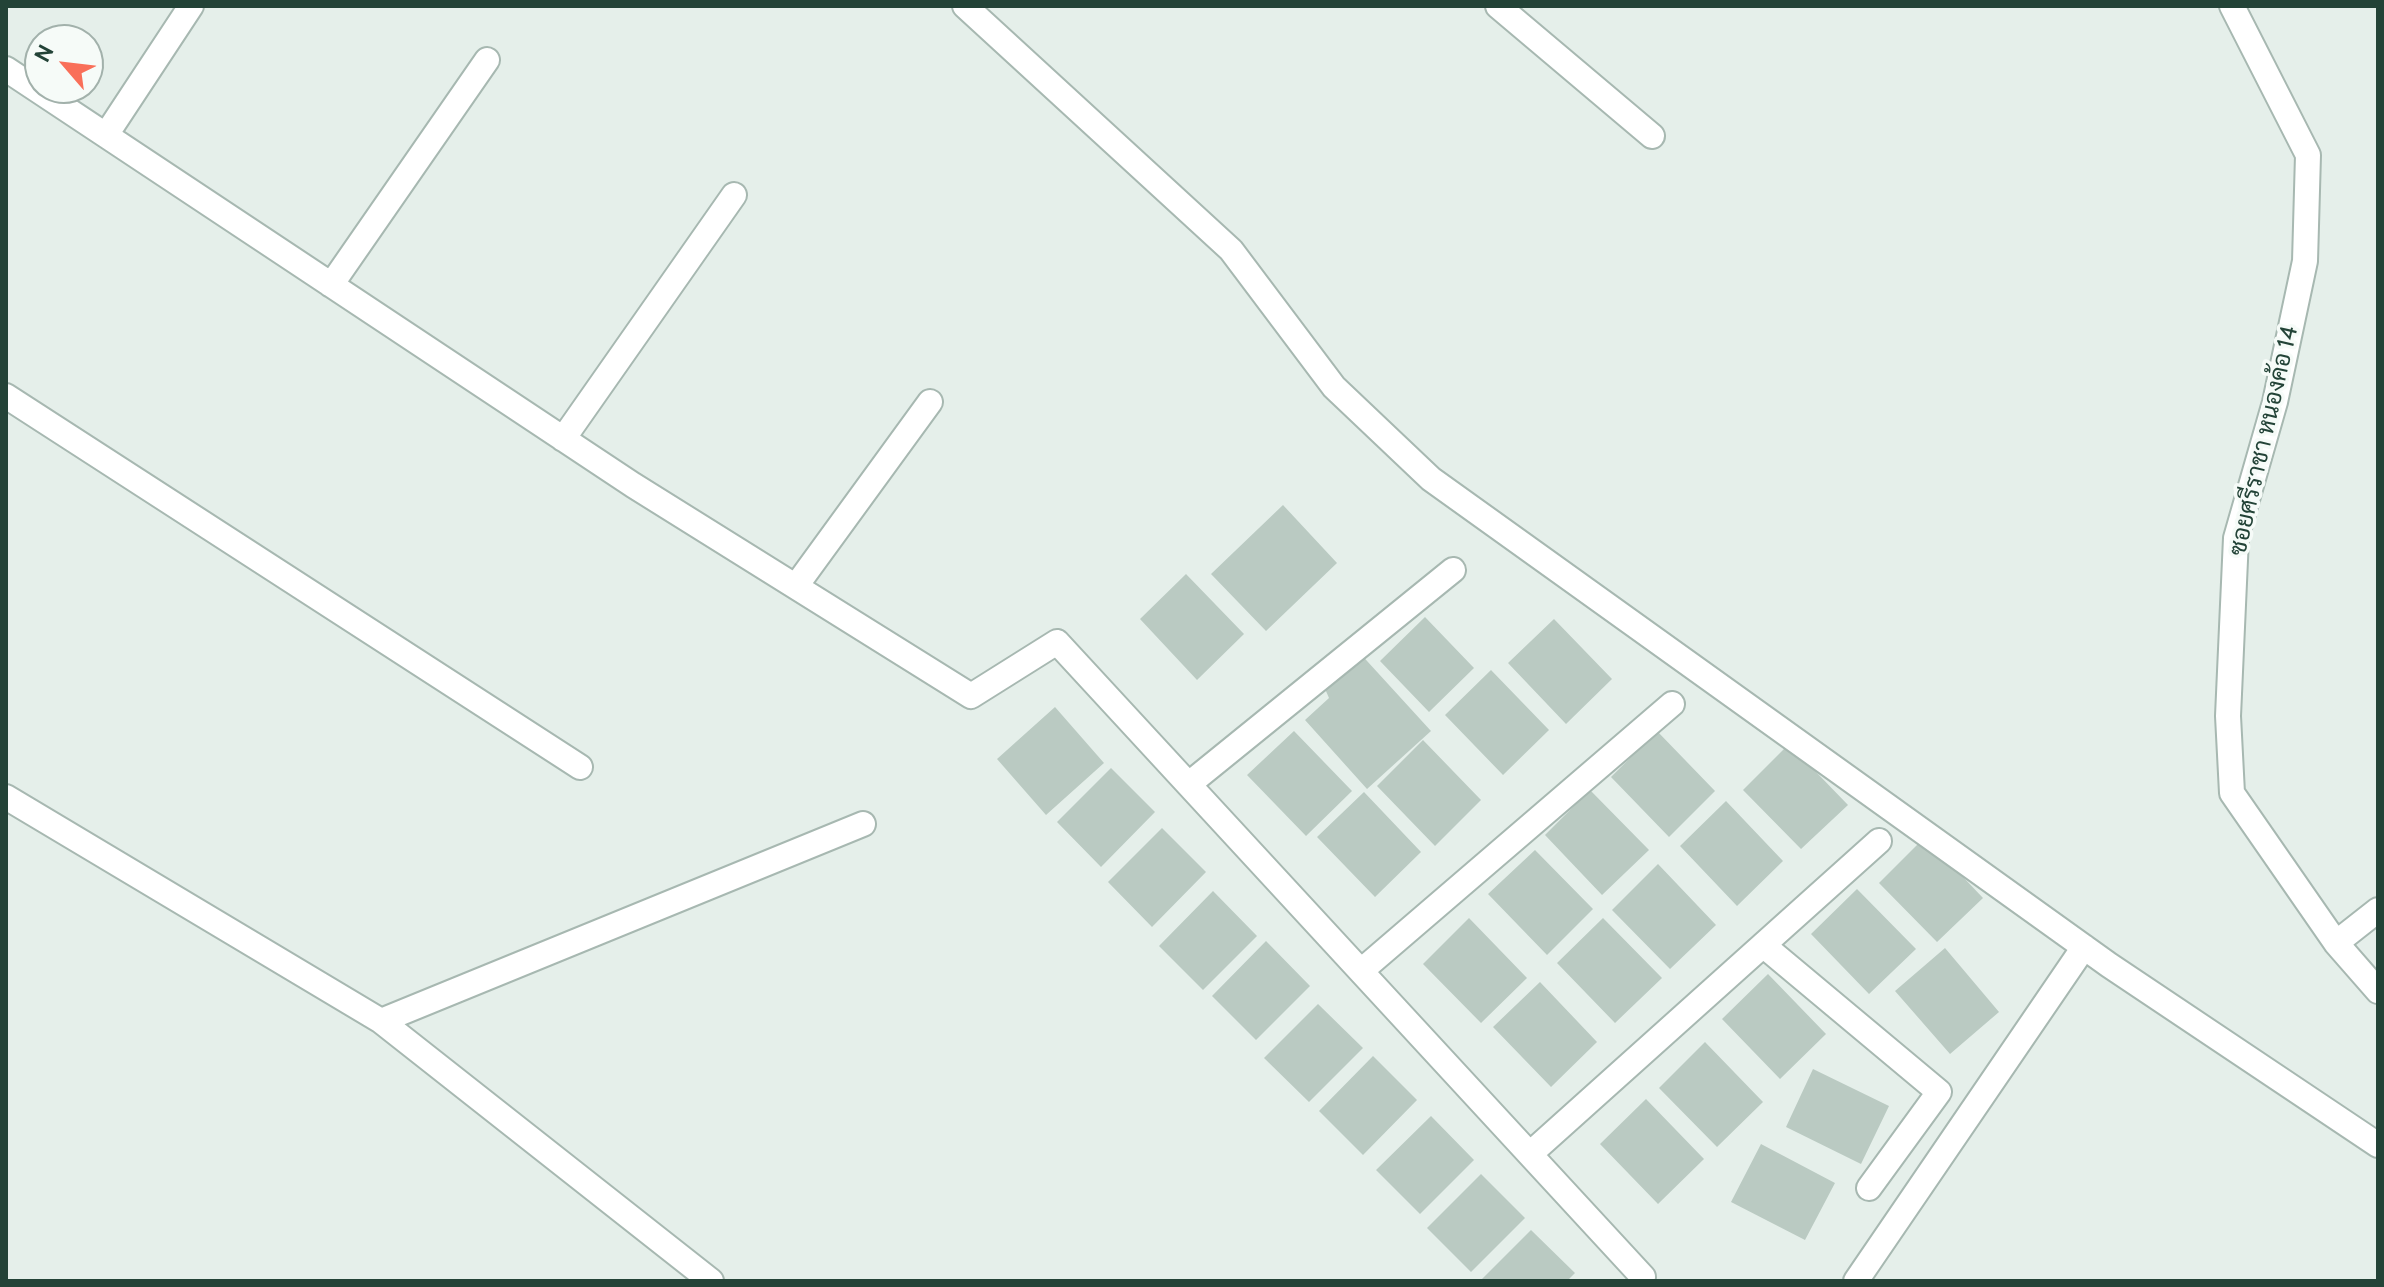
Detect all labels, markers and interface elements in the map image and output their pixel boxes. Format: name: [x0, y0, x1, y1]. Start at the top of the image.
north arrow: [24, 24, 104, 104]
text: N: [29, 40, 60, 67]
street label: ซอยศรีราชา หนองค้อ 14: [2224, 323, 2304, 559]

